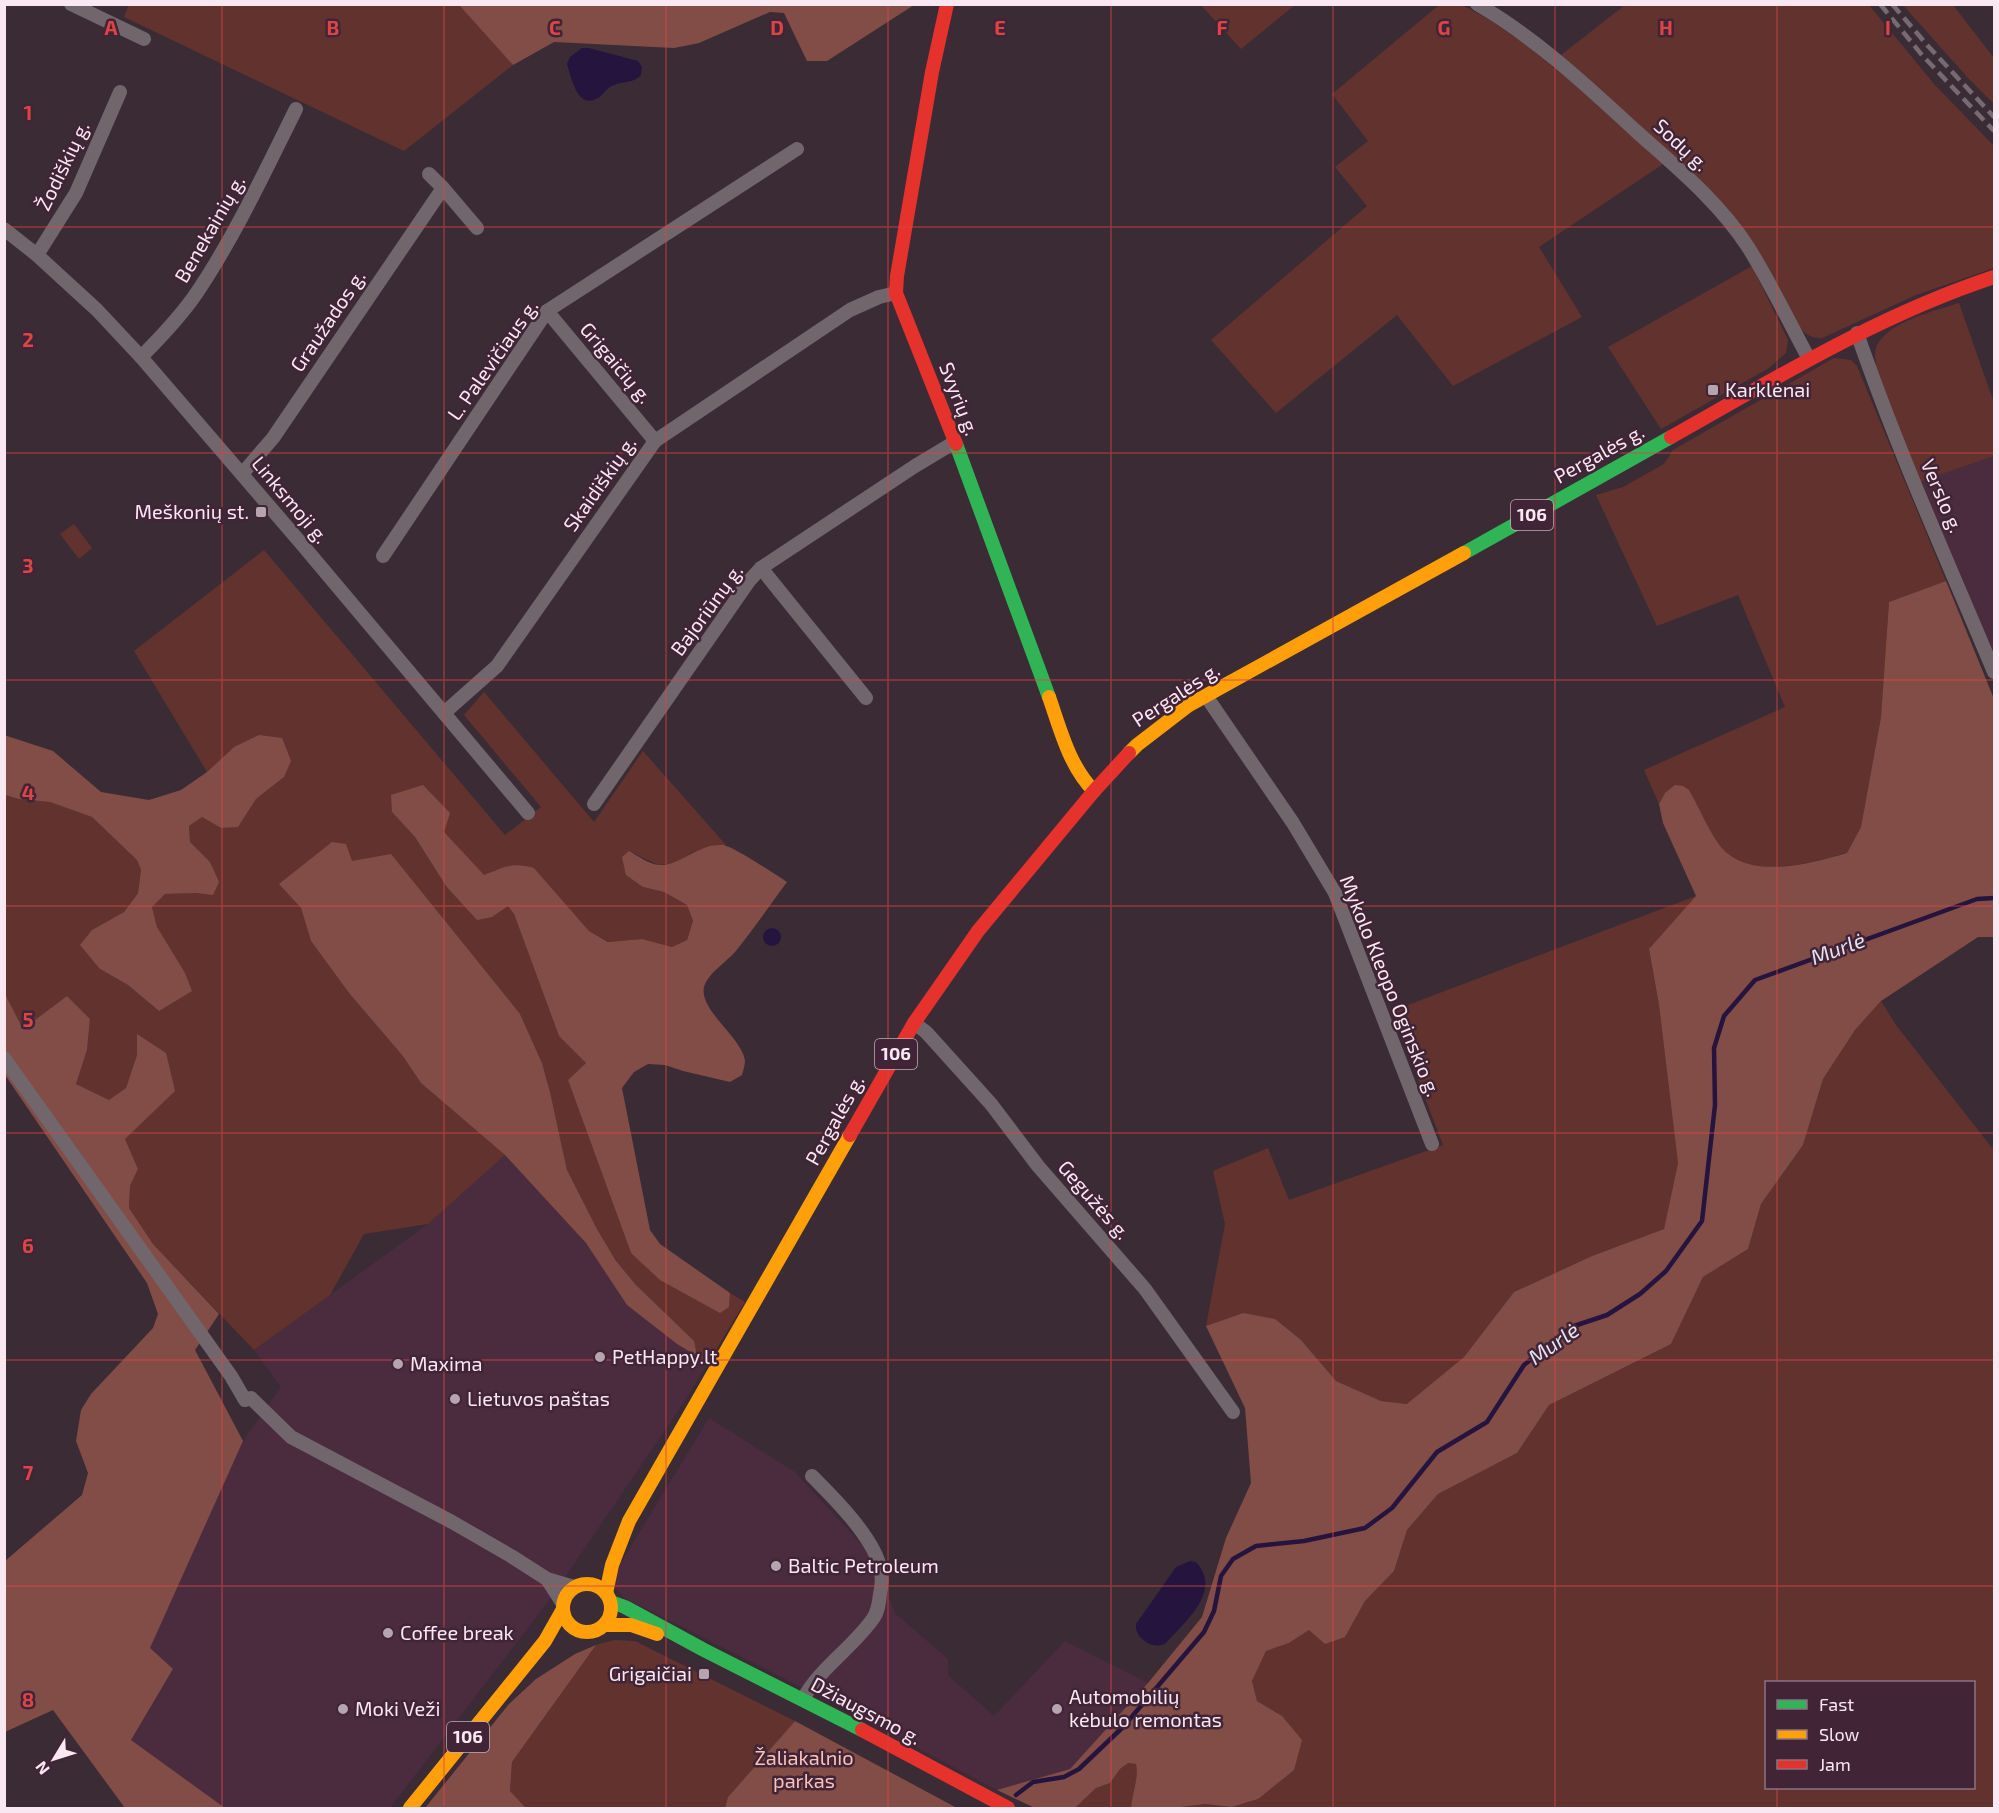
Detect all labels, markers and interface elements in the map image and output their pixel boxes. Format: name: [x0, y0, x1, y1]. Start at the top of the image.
text: A: [104, 15, 118, 39]
text: B: [327, 15, 339, 39]
text: C: [549, 15, 561, 39]
text: D: [770, 15, 784, 39]
text: E: [994, 15, 1006, 39]
text: F: [1216, 15, 1228, 39]
text: G: [1438, 15, 1450, 39]
text: H: [1659, 15, 1673, 39]
text: I: [1885, 15, 1891, 39]
text: 1: [24, 100, 32, 124]
street label: Sodų g.: [1649, 113, 1714, 175]
street label: Žodiškių g.: [30, 117, 94, 214]
street label: Benekainių g.: [169, 171, 249, 286]
street label: Graužados g.: [284, 265, 370, 376]
street label: L. Palevičiaus g.: [442, 295, 543, 424]
street label: Grigaičių g.: [576, 317, 658, 408]
text: 2: [22, 327, 34, 351]
street label: Svyrių g.: [935, 358, 985, 439]
place label: Karklėnai: [1725, 377, 1810, 401]
marker: Karklėnai: [1706, 383, 1720, 397]
street label: Pergalės g.: [1549, 419, 1648, 488]
street label: Skaidiškių g.: [558, 431, 641, 536]
street label: Linksmoji g.: [247, 451, 334, 548]
street label: Verslo g.: [1917, 455, 1969, 536]
place label: Meškonių st.: [135, 499, 249, 523]
road number: 106: [1511, 500, 1553, 530]
marker: Meškonių st.: [254, 505, 268, 519]
text: 3: [22, 553, 34, 577]
street label: Bajoriūnų g.: [665, 559, 747, 660]
street label: Pergalės g.: [1127, 657, 1224, 731]
text: 4: [22, 780, 35, 804]
street label: Mykolo Kleopo Oginskio g.: [1336, 872, 1446, 1100]
water label: Murlė: [1807, 926, 1868, 969]
text: 5: [22, 1007, 34, 1031]
road number: 106: [875, 1039, 917, 1069]
street label: Pergalės g.: [800, 1070, 869, 1169]
street label: Gegužės g.: [1054, 1155, 1136, 1244]
text: 6: [22, 1233, 34, 1257]
water label: Murlė: [1523, 1316, 1583, 1369]
place label: PetHappy.lt: [612, 1344, 718, 1368]
marker: PetHappy.lt: [593, 1350, 607, 1364]
place label: Maxima: [410, 1351, 483, 1375]
marker: Maxima: [391, 1357, 405, 1371]
place label: Lietuvos paštas: [467, 1386, 610, 1410]
marker: Lietuvos paštas: [448, 1392, 462, 1406]
text: 7: [23, 1460, 34, 1484]
place label: Baltic Petroleum: [788, 1553, 939, 1577]
marker: Baltic Petroleum: [769, 1559, 783, 1573]
place label: Coffee break: [400, 1620, 514, 1644]
marker: Coffee break: [381, 1626, 395, 1640]
place label: Grigaičiai: [609, 1661, 692, 1685]
marker: Grigaičiai: [697, 1667, 711, 1681]
street label: Džiaugsmo g.: [807, 1671, 926, 1749]
legend: [1765, 1681, 1975, 1789]
place label: Automobilių kėbulo remontas: [1069, 1684, 1222, 1731]
text: 8: [22, 1687, 34, 1711]
text: Fast: [1819, 1693, 1854, 1715]
place label: Moki Veži: [355, 1696, 440, 1720]
marker: Moki Veži: [336, 1702, 350, 1716]
marker: Automobilių kėbulo remontas: [1050, 1702, 1064, 1716]
road number: 106: [447, 1722, 489, 1752]
text: Slow: [1819, 1723, 1860, 1745]
north arrow: [24, 1729, 84, 1789]
park label: Žaliakalnio parkas: [754, 1745, 854, 1792]
text: Jam: [1819, 1753, 1851, 1775]
text: N: [31, 1758, 53, 1779]

